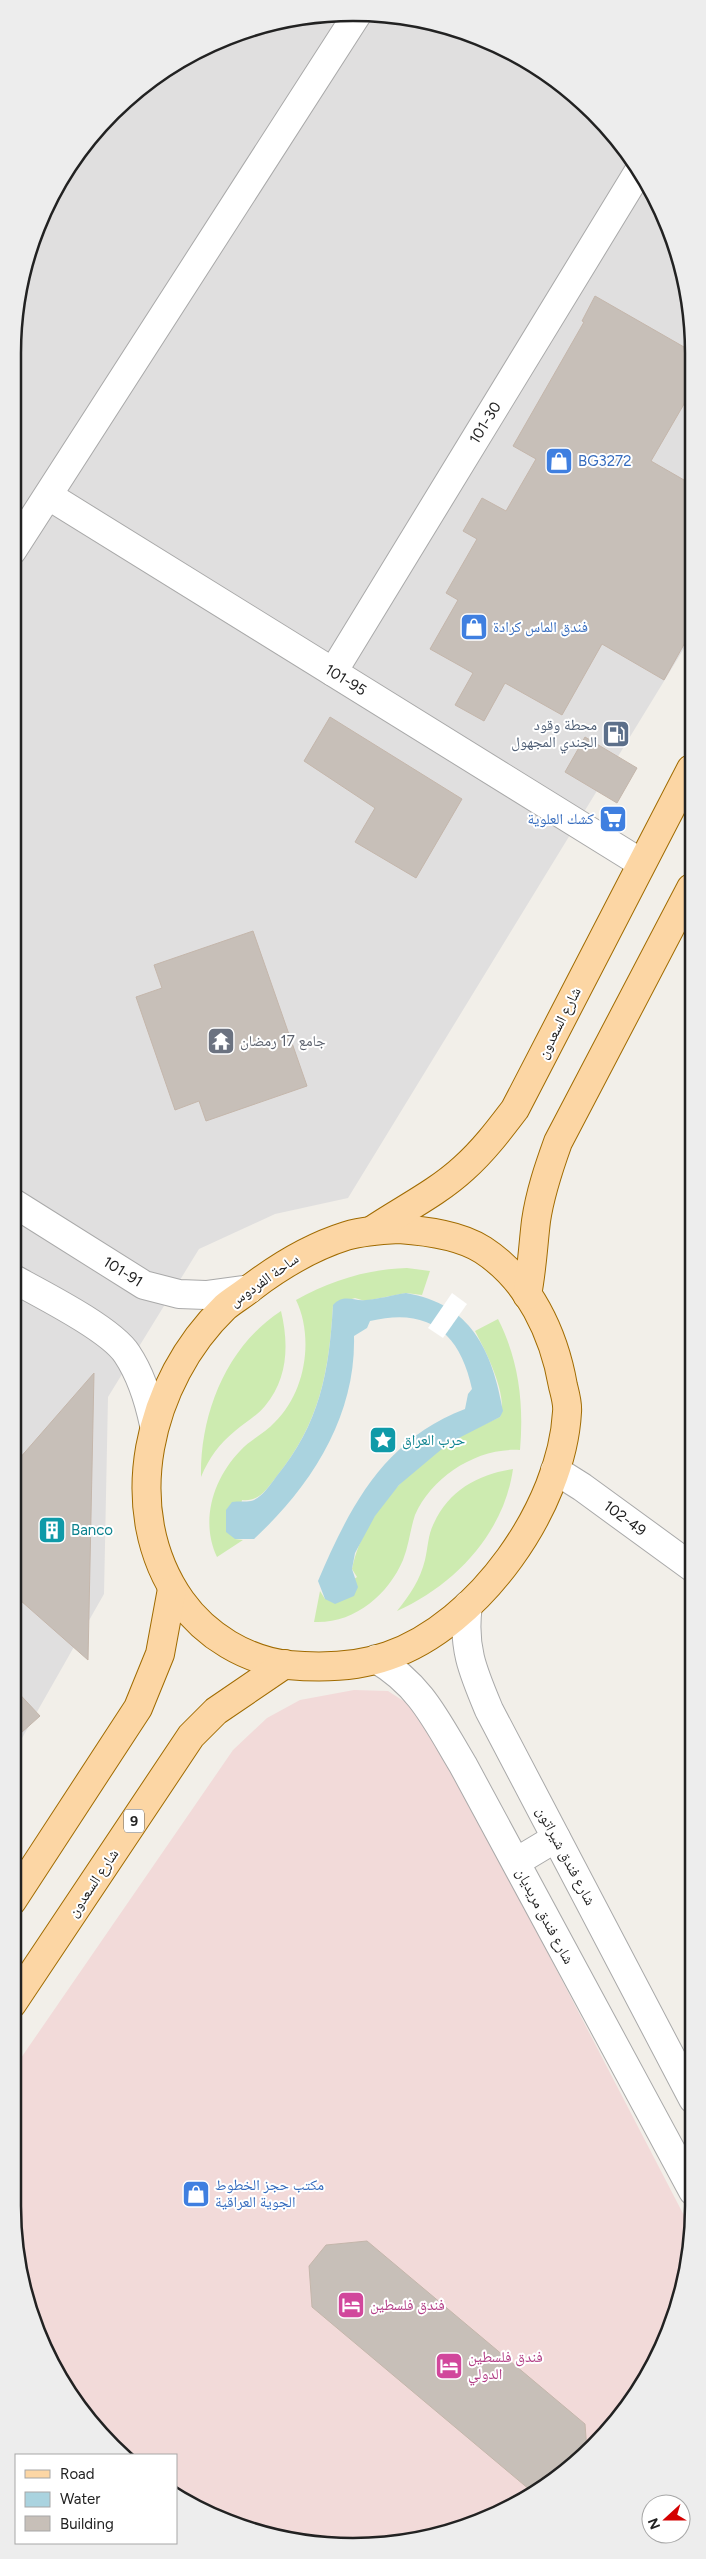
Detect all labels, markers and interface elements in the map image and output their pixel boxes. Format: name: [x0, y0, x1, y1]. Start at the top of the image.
street label: 101-30: [465, 398, 505, 447]
shop icon: BG3272: [544, 446, 574, 476]
place label: BG3272: [578, 452, 632, 470]
shop icon: فندق الماس كرادة: [459, 612, 489, 642]
place label: فندق الماس كرادة: [493, 618, 588, 637]
street label: 101-95: [322, 660, 370, 700]
place label: محطة وقود الجندي المجهول: [511, 716, 597, 754]
fuel station icon: محطة وقود الجندي المجهول: [601, 719, 631, 749]
supermarket icon: كشك العلوية: [598, 804, 628, 834]
place label: كشك العلوية: [528, 810, 594, 828]
street label: شارع السعدون: [533, 984, 586, 1062]
temple icon: جامع 17 رمضان: [206, 1026, 236, 1056]
place label: جامع 17 رمضان: [240, 1032, 326, 1051]
street label: ساحة الفردوس: [226, 1249, 303, 1311]
street label: 101-91: [100, 1253, 146, 1291]
place icon: حرب العراق: [368, 1425, 398, 1455]
place label: حرب العراق: [402, 1431, 466, 1450]
street label: 102-49: [600, 1497, 650, 1540]
building icon: Banco: [37, 1515, 67, 1545]
place label: Banco: [71, 1521, 113, 1539]
street label: شارع فندق شيراتون: [532, 1804, 600, 1909]
road number: 9: [124, 1810, 144, 1832]
street label: شارع السعدون: [64, 1846, 123, 1921]
street label: شارع فندق مريديان: [511, 1865, 578, 1968]
place label: مكتب حجز الخطوط الجوية العراقية: [215, 2176, 324, 2211]
shop icon: مكتب حجز الخطوط الجوية العراقية: [181, 2179, 211, 2209]
hotel icon: فندق فلسطين: [336, 2290, 366, 2320]
place label: فندق فلسطين: [370, 2296, 445, 2315]
place label: فندق فلسطين الدولي: [468, 2348, 543, 2386]
hotel icon: فندق فلسطين الدولي: [434, 2351, 464, 2381]
legend: [15, 2454, 178, 2544]
text: Road: [60, 2465, 95, 2483]
text: Water: [60, 2490, 100, 2508]
north arrow: [641, 2494, 691, 2544]
text: Building: [60, 2515, 114, 2533]
text: N: [644, 2515, 664, 2532]

